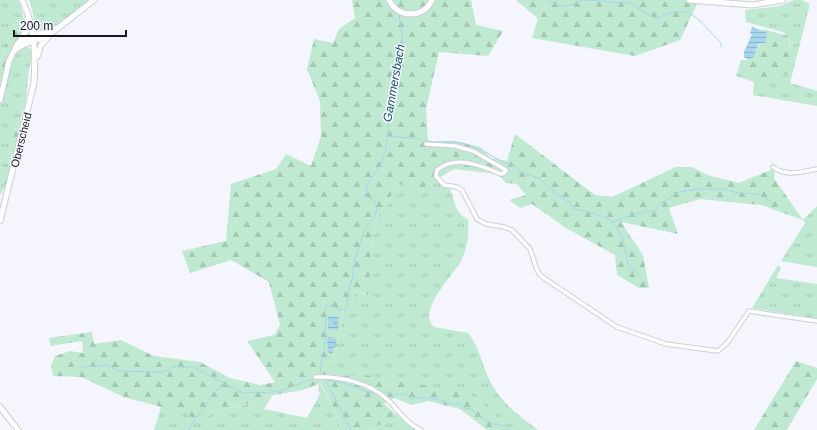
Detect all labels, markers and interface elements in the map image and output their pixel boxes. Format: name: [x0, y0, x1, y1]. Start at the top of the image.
scale bar: [14, 12, 126, 38]
text: 200 m: [20, 19, 53, 33]
water label: Gammersbach: [380, 43, 408, 123]
street label: Oberscheid: [8, 111, 34, 169]

